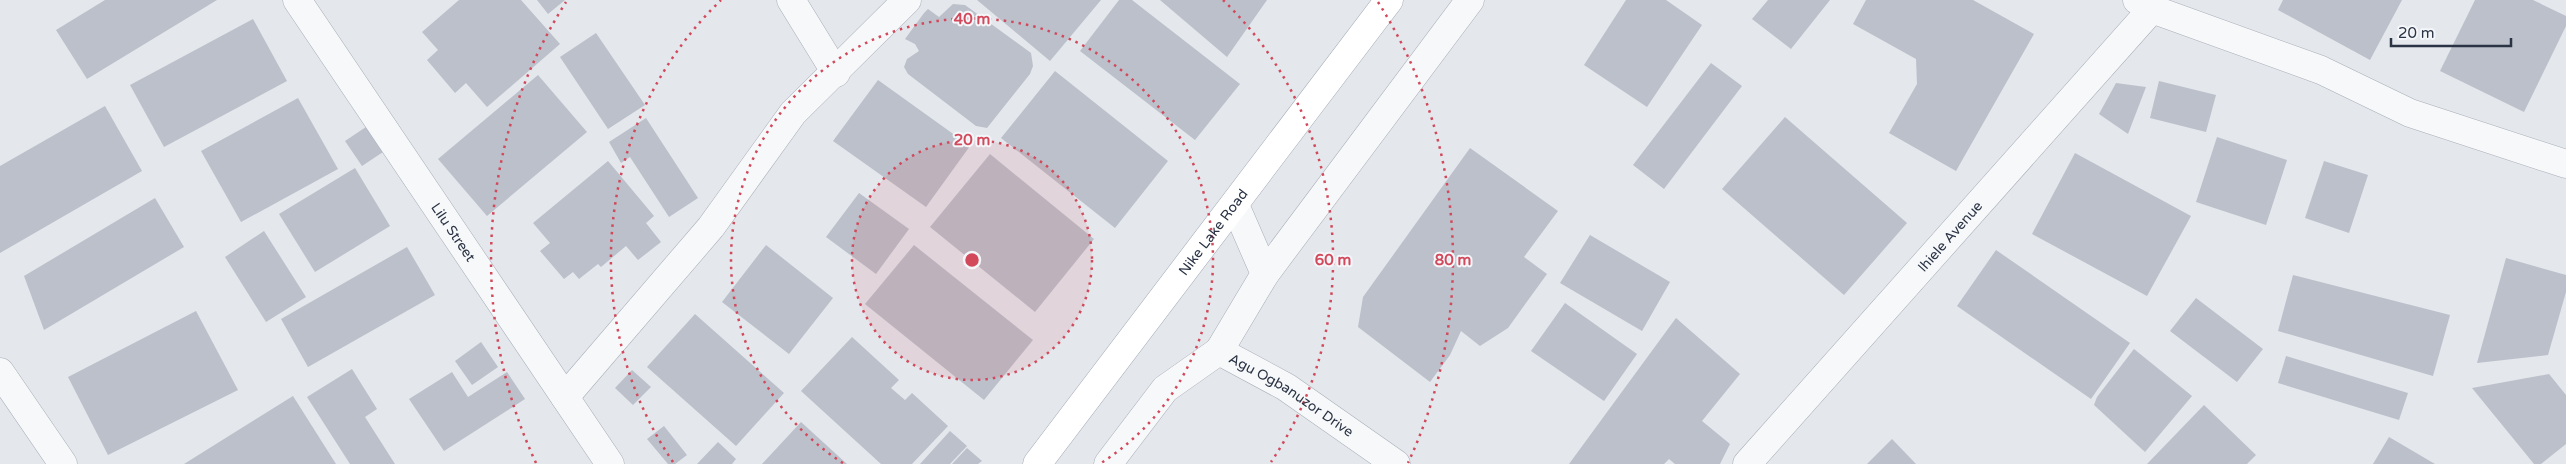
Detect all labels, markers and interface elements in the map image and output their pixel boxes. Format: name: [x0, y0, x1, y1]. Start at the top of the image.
text: 40 m: [954, 10, 990, 28]
scale bar: [2391, 15, 2511, 47]
text: 20 m: [2398, 24, 2435, 42]
text: 20 m: [954, 131, 990, 149]
street label: Nike Lake Road: [1175, 186, 1251, 279]
street label: Ihiele Avenue: [1914, 197, 1986, 275]
street label: Lilu Street: [428, 199, 480, 265]
centre of rings: [963, 251, 981, 269]
text: 60 m: [1315, 251, 1351, 269]
text: 80 m: [1435, 251, 1471, 269]
street label: Agu Ogbanuzor Drive: [1226, 350, 1357, 440]

